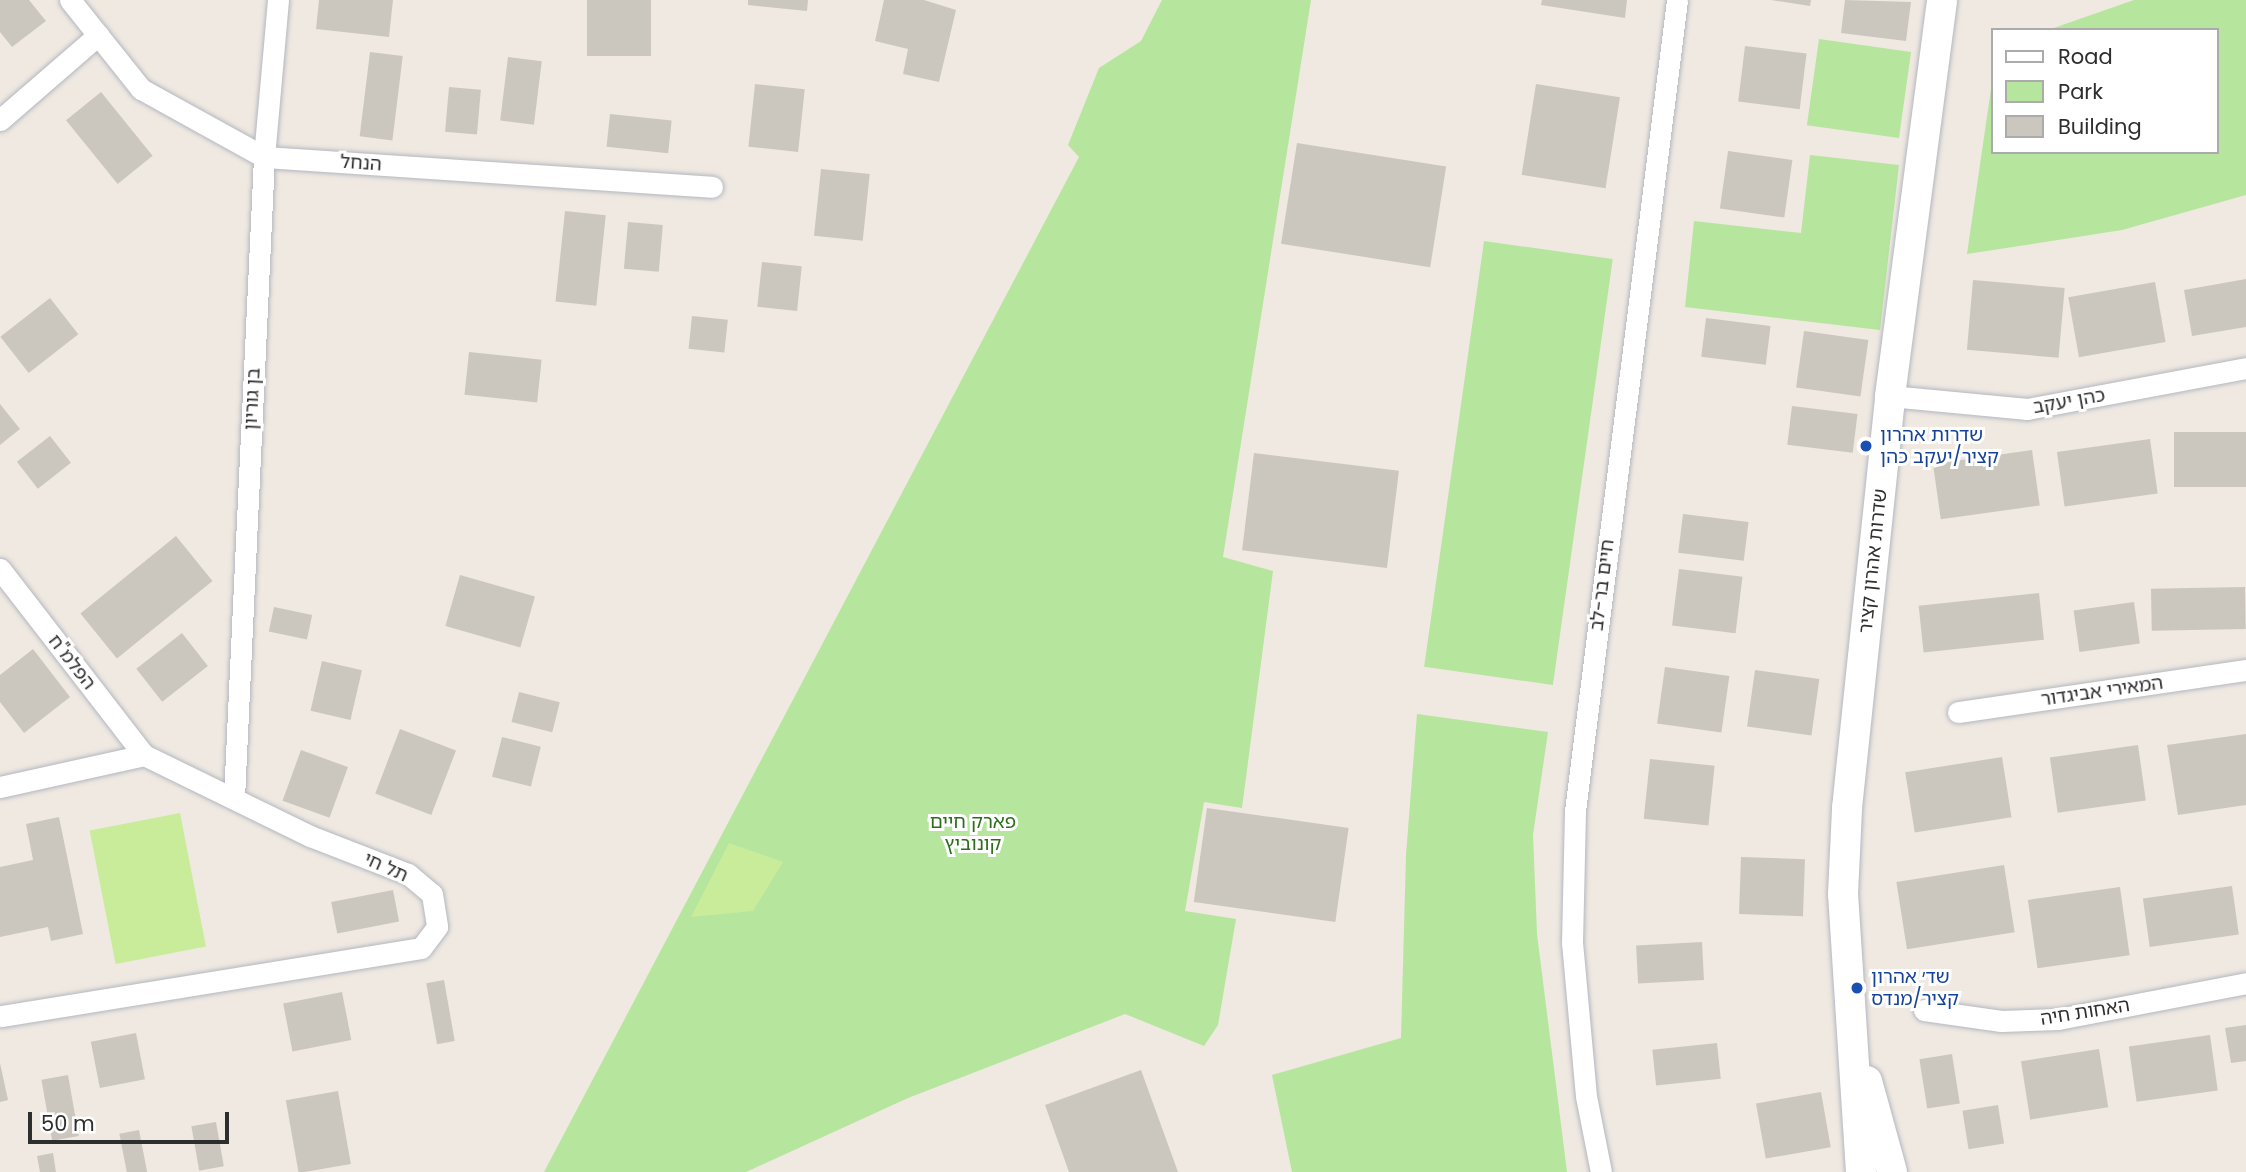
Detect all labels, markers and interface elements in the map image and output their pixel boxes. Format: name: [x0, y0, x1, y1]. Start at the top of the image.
legend: [1990, 28, 2218, 154]
text: Road: [2058, 42, 2113, 71]
text: Park: [2058, 77, 2103, 106]
text: Building: [2058, 112, 2142, 141]
street label: הנחל: [339, 150, 383, 176]
street label: בן גוריון: [239, 367, 265, 431]
street label: כהן יעקב: [2031, 383, 2107, 419]
place label: שדרות אהרון קציר/יעקב כהן: [1880, 424, 1999, 468]
marker: שדרות אהרון קציר/יעקב כהן: [1858, 438, 1874, 454]
street label: שדרות אהרון קציר: [1854, 488, 1892, 634]
street label: חיים בר-לב: [1585, 538, 1619, 632]
street label: הפלמ"ח: [43, 630, 101, 694]
street label: המאירי אביגדור: [2039, 671, 2165, 711]
park label: פארק חיים קונוביץ: [930, 811, 1016, 855]
street label: תל חי: [360, 847, 412, 887]
place label: שד׳ אהרון קציר/מנדס: [1871, 966, 1959, 1010]
marker: שד׳ אהרון קציר/מנדס: [1849, 980, 1865, 996]
street label: האחות חיה: [2039, 994, 2131, 1030]
scale bar: [32, 1098, 233, 1142]
text: 50 m: [41, 1109, 95, 1138]

